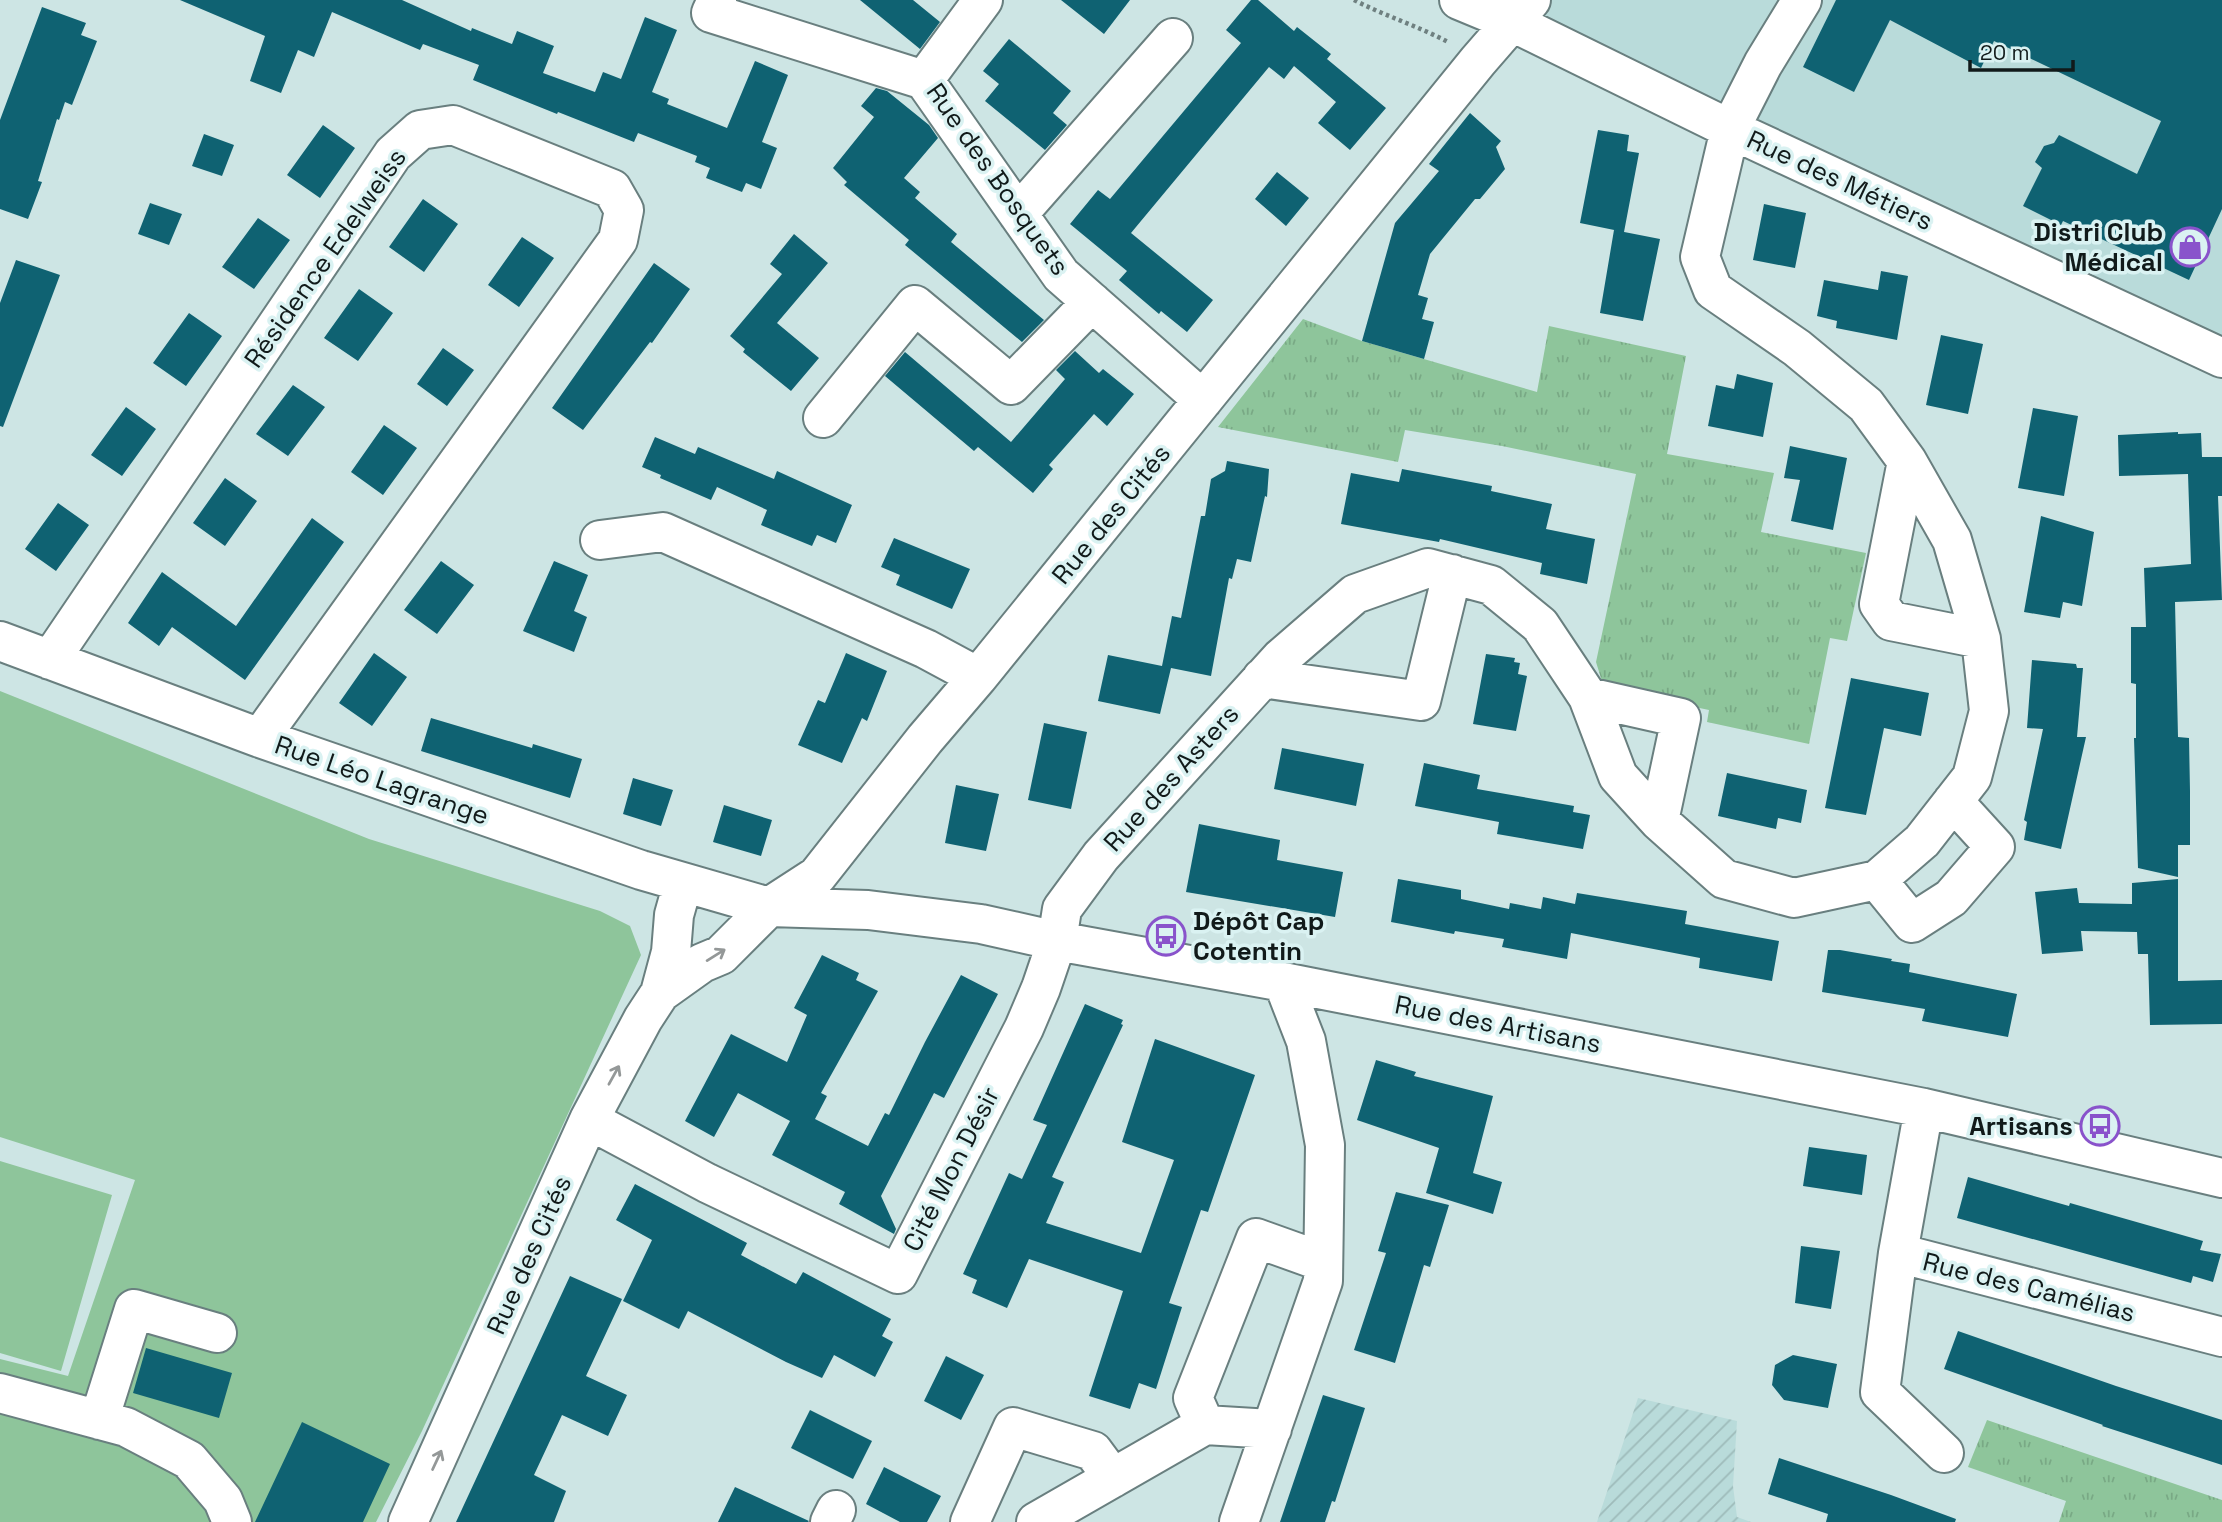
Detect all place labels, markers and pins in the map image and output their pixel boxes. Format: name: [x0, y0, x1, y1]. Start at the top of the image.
place label: Distri Club Médical: [2033, 215, 2163, 279]
shop icon: Distri Club Médical: [2169, 226, 2211, 268]
place label: Dépôt Cap Cotentin: [1193, 904, 1324, 968]
bus stop icon: Dépôt Cap Cotentin: [1145, 915, 1187, 957]
bus stop icon: Artisans: [2079, 1105, 2121, 1147]
place label: Artisans: [1969, 1109, 2073, 1143]

